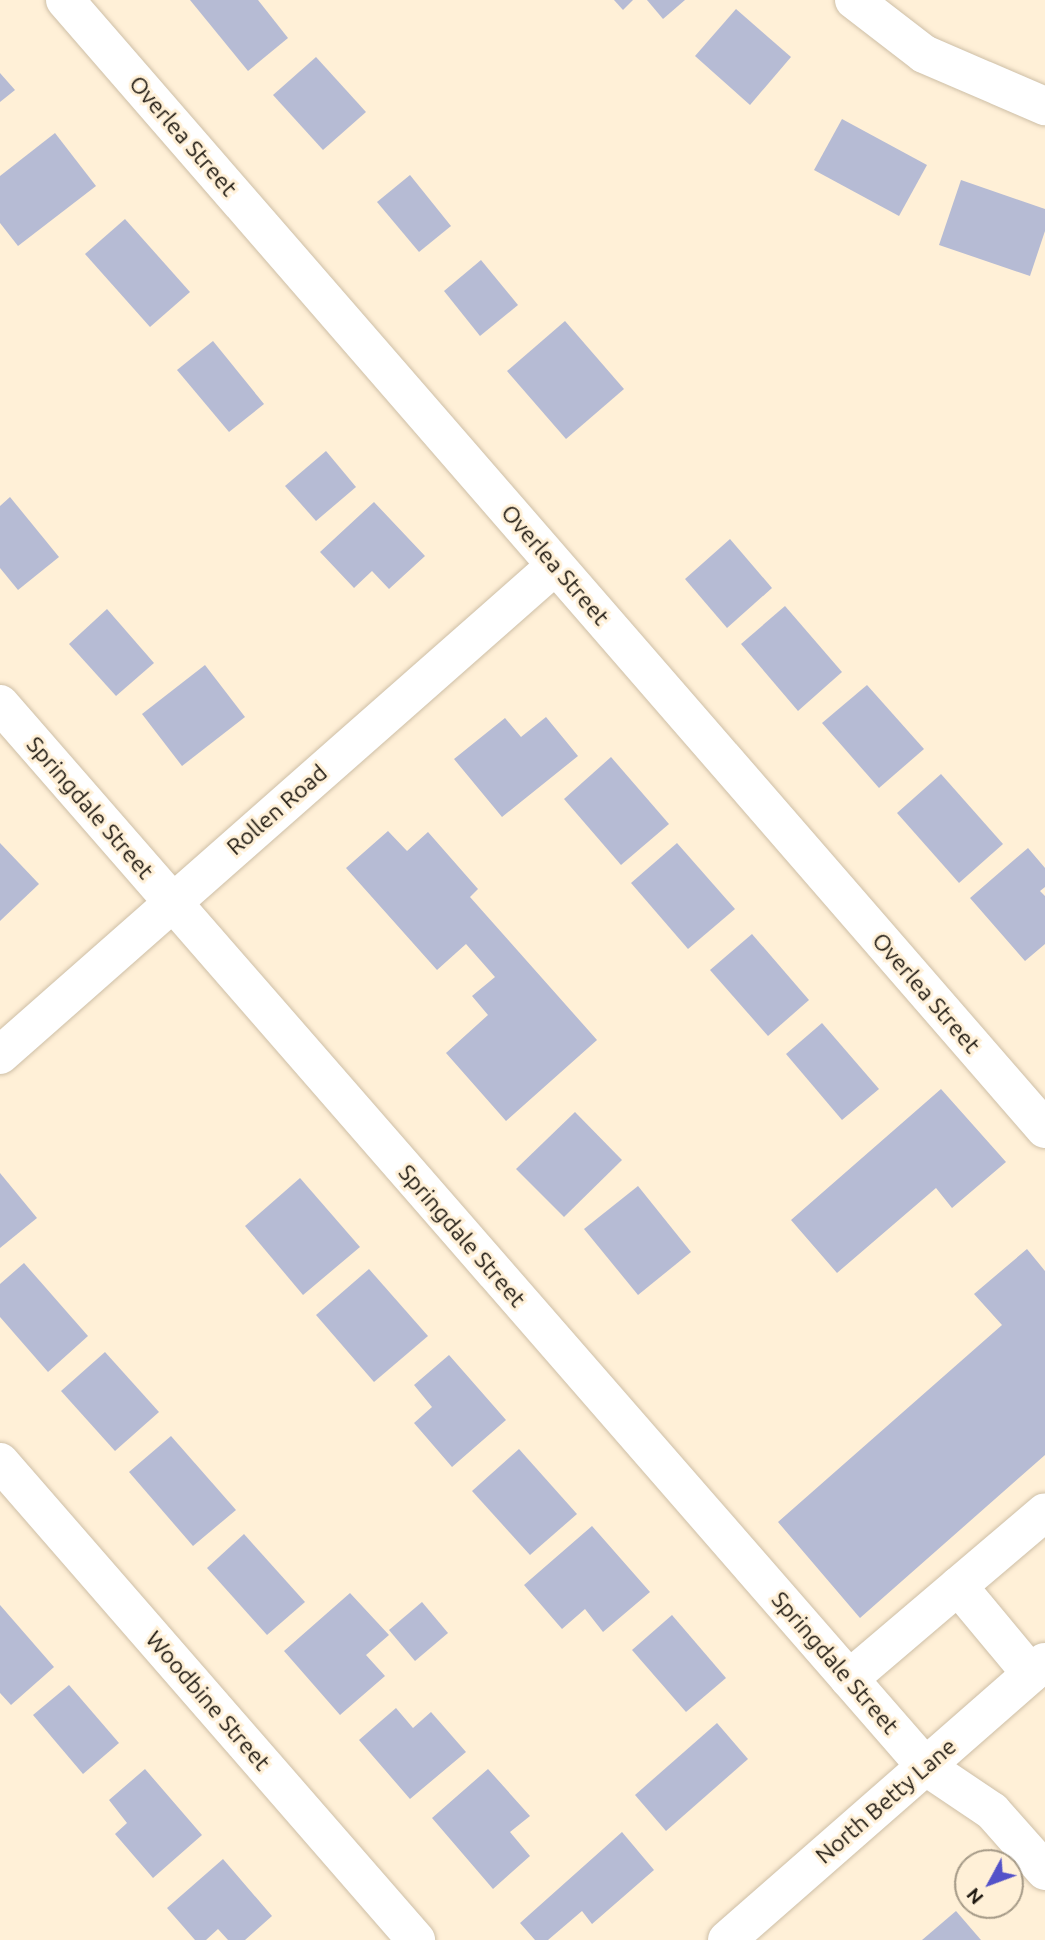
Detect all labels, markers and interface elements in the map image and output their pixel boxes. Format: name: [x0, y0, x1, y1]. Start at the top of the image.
street label: Overlea Street: [123, 70, 243, 202]
street label: Overlea Street: [495, 499, 615, 631]
street label: Springdale Street: [21, 731, 159, 885]
street label: Rollen Road: [221, 759, 333, 861]
street label: Overlea Street: [866, 927, 986, 1059]
street label: Springdale Street: [393, 1159, 531, 1313]
street label: Springdale Street: [766, 1586, 904, 1740]
street label: Woodbine Street: [140, 1626, 276, 1776]
street label: North Betty Lane: [810, 1732, 962, 1870]
north arrow: [954, 1849, 1024, 1919]
text: N: [962, 1884, 988, 1909]

